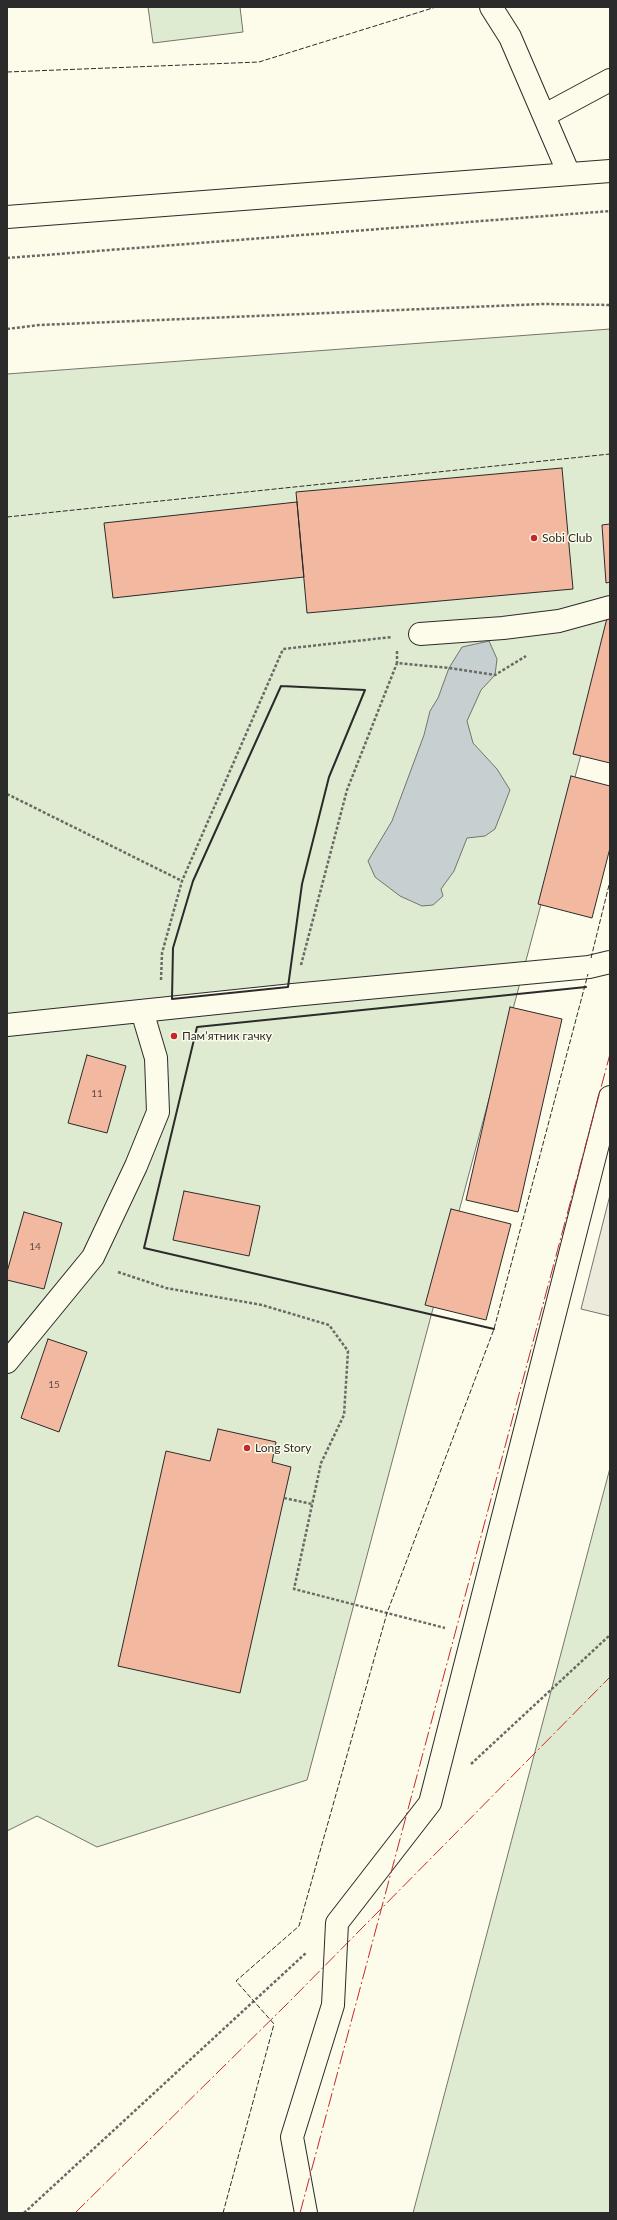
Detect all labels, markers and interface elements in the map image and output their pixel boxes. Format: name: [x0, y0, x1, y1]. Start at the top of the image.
place label: Sobi Club: [542, 531, 592, 545]
marker: Sobi Club: [529, 533, 539, 543]
place label: Памʼятник гачку: [182, 1029, 272, 1043]
marker: Памʼятник гачку: [169, 1031, 179, 1041]
house number: 11: [91, 1088, 103, 1100]
house number: 14: [29, 1241, 41, 1253]
house number: 15: [48, 1379, 60, 1391]
place label: Long Story: [255, 1441, 311, 1455]
marker: Long Story: [242, 1443, 252, 1453]

